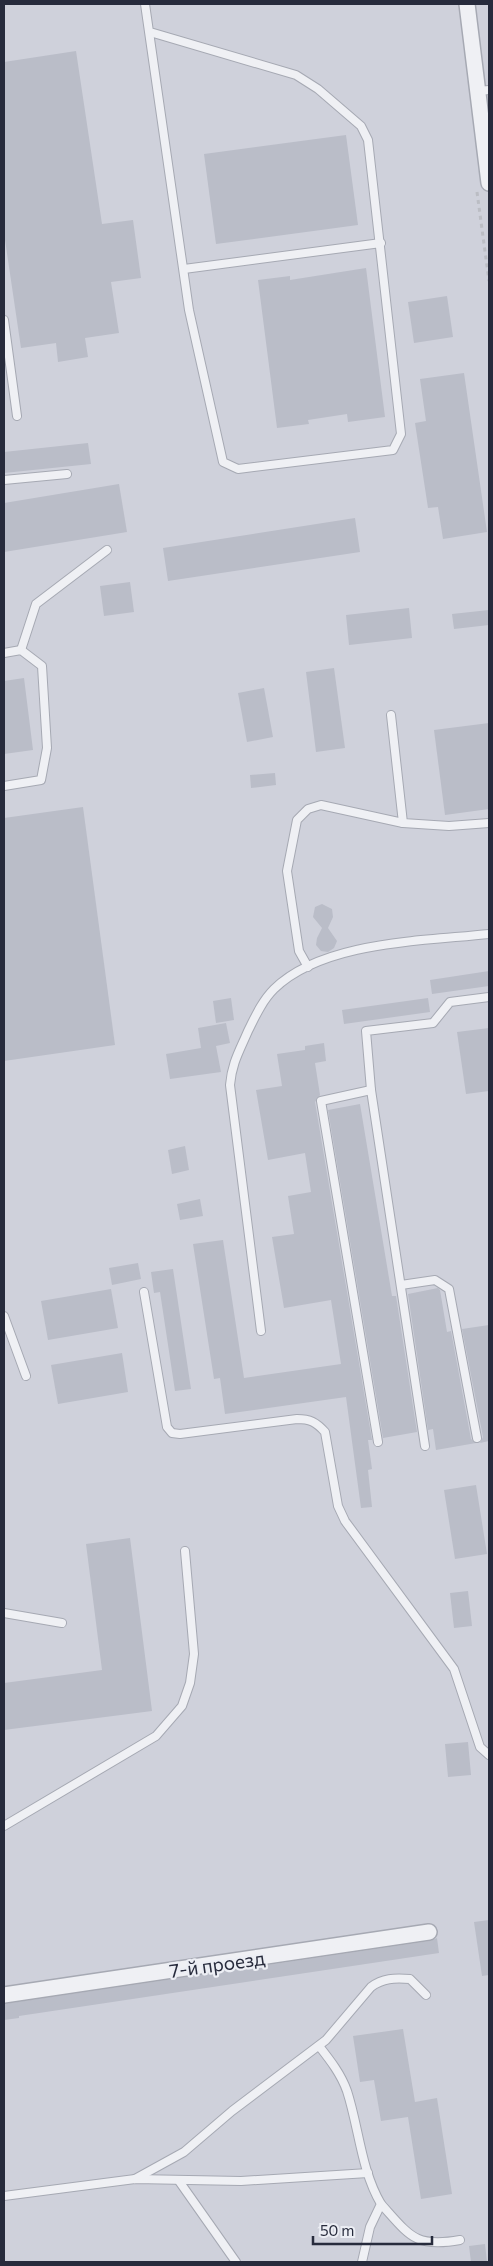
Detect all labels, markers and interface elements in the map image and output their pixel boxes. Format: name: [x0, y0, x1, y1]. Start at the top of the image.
street label: 7-й проезд: [168, 1946, 266, 1982]
scale bar: [313, 2214, 432, 2246]
text: 50 m: [320, 2221, 354, 2239]

